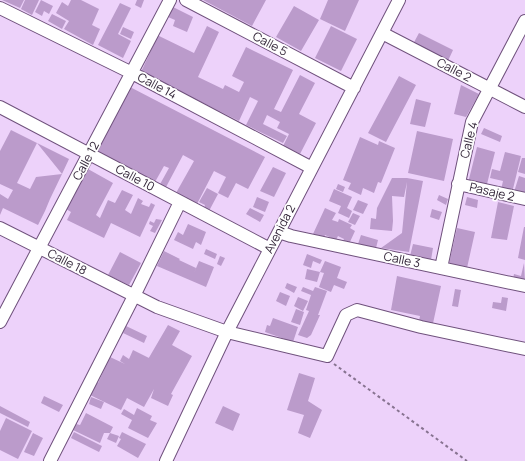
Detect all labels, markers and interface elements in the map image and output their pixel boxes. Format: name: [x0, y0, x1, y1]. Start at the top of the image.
street label: Calle 5: [250, 27, 291, 60]
street label: Calle 2: [434, 54, 475, 86]
street label: Calle 14: [135, 68, 180, 103]
street label: Calle 4: [456, 120, 481, 160]
street label: Calle 12: [68, 138, 103, 183]
street label: Calle 10: [113, 160, 158, 195]
street label: Pasaje 2: [468, 178, 517, 205]
street label: Avenida 2: [260, 201, 299, 256]
street label: Calle 18: [45, 244, 90, 279]
street label: Calle 3: [382, 247, 422, 272]

